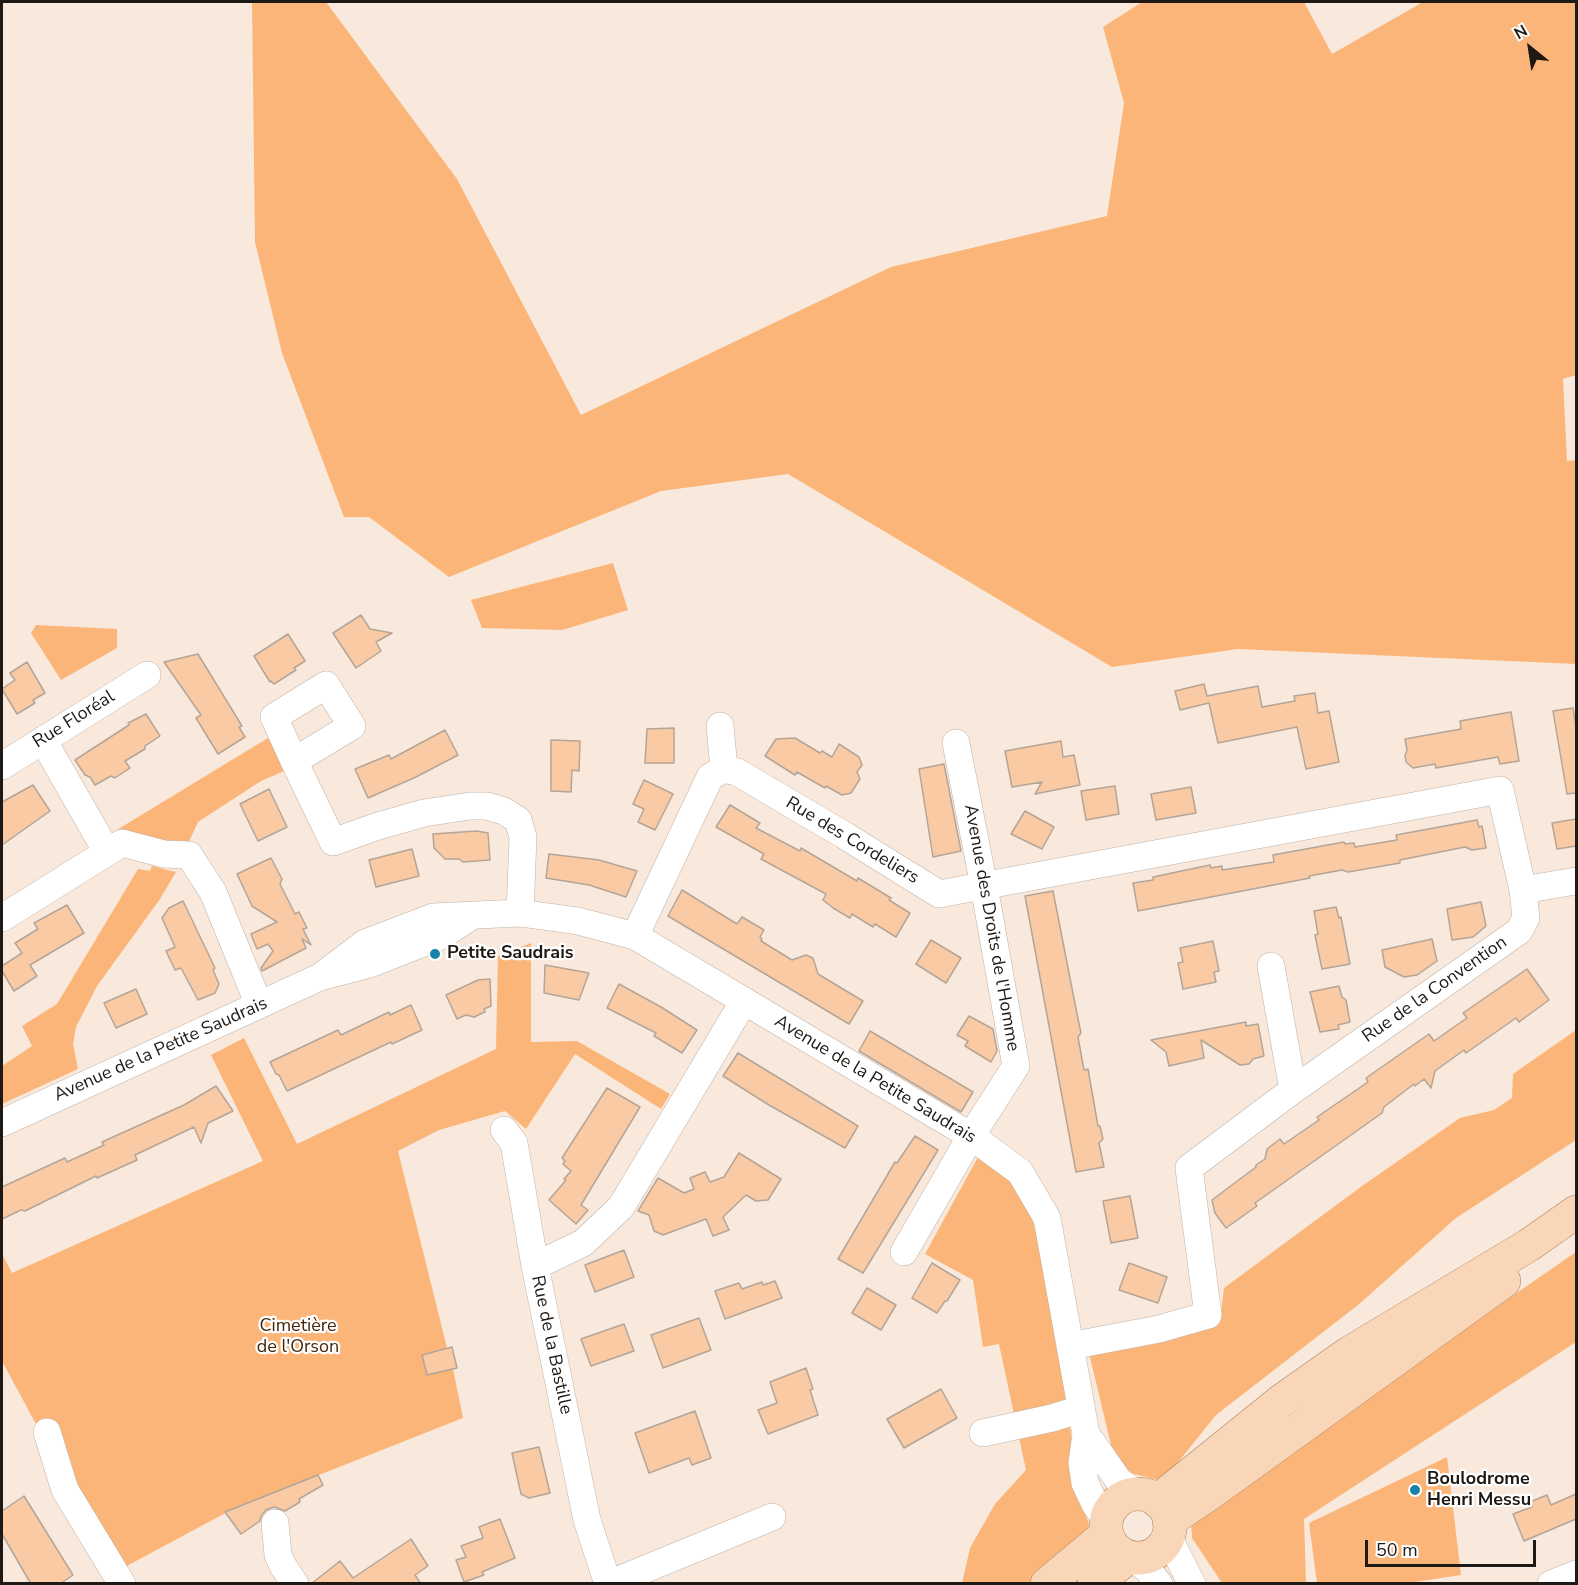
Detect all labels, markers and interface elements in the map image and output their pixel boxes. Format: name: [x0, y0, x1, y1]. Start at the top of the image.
north arrow: [1500, 18, 1560, 78]
text: N: [1510, 20, 1532, 45]
street label: Rue Floréal: [29, 686, 119, 754]
street label: Rue des Cordeliers: [781, 793, 923, 889]
street label: Avenue des Droits de l'Homme: [959, 803, 1023, 1053]
street label: Rue de la Convention: [1358, 932, 1512, 1048]
place label: Petite Saudrais: [447, 943, 574, 965]
marker: Petite Saudrais: [428, 947, 442, 961]
street label: Avenue de la Petite Saudrais: [51, 993, 271, 1107]
street label: Avenue de la Petite Saudrais: [770, 1011, 980, 1149]
street label: Rue de la Bastille: [526, 1274, 576, 1416]
park label: Cimetière de l'Orson: [257, 1316, 339, 1358]
place label: Boulodrome Henri Messu: [1427, 1469, 1531, 1512]
marker: Boulodrome Henri Messu: [1408, 1483, 1422, 1497]
scale bar: [1368, 1528, 1539, 1566]
text: 50 m: [1376, 1538, 1418, 1562]

